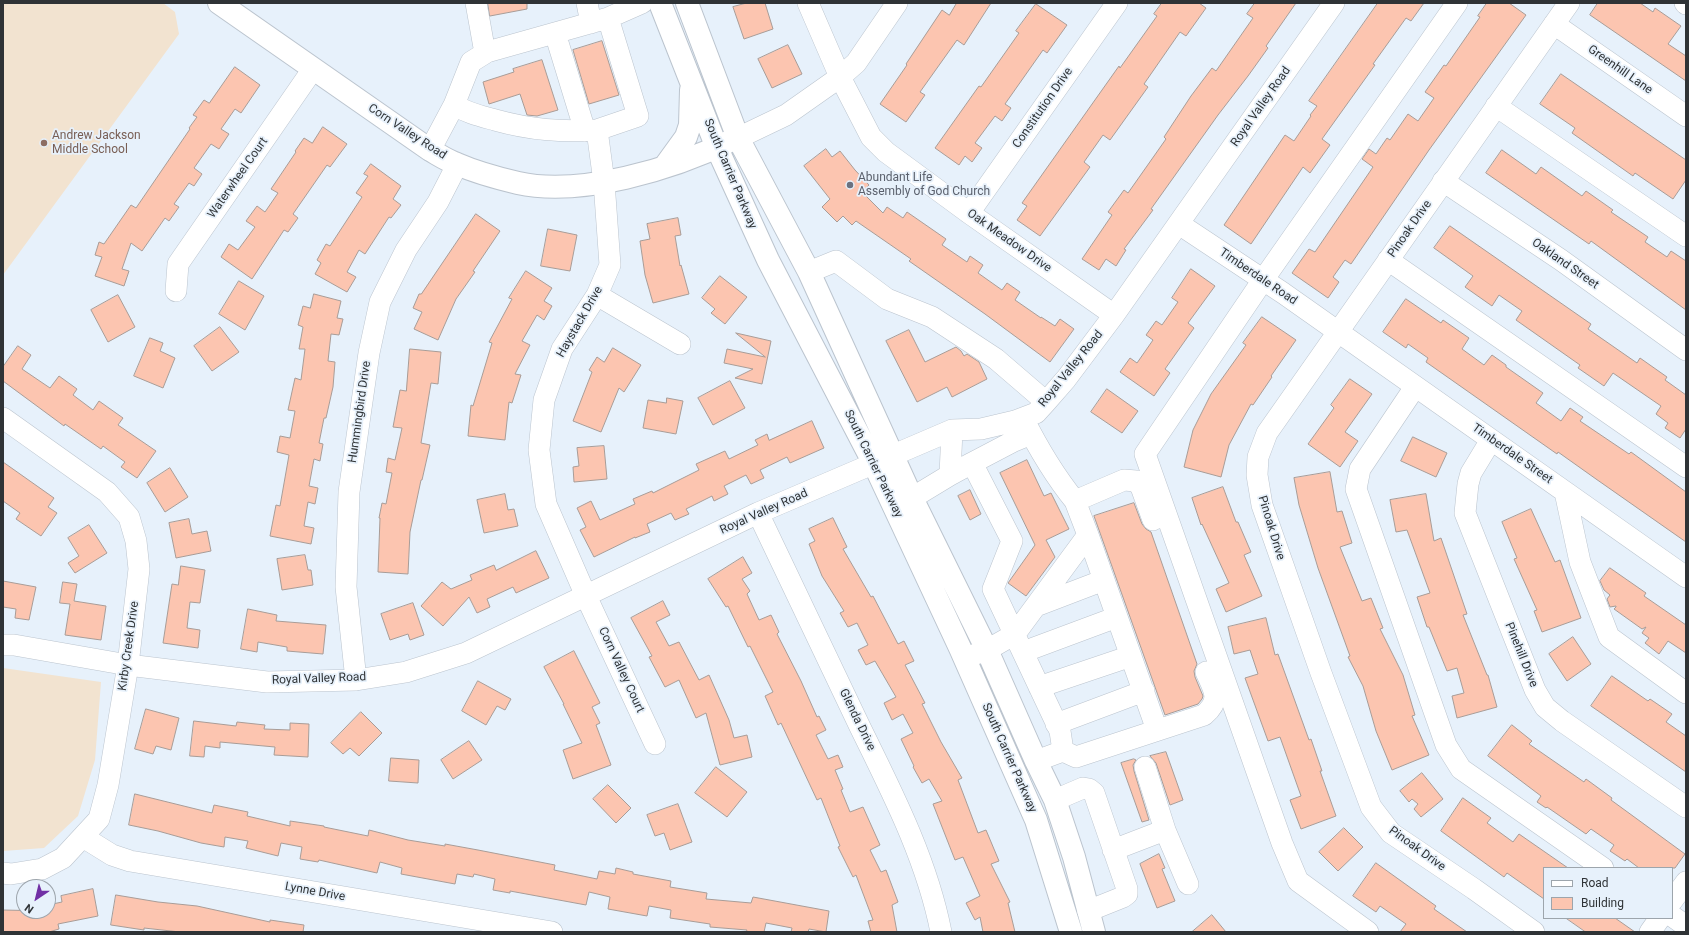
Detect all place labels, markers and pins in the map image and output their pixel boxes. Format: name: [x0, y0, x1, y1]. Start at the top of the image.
place label: Andrew Jackson Middle School: [52, 129, 141, 157]
marker: Andrew Jackson Middle School: [39, 138, 49, 148]
place label: Abundant Life Assembly of God Church: [858, 171, 990, 199]
marker: Abundant Life Assembly of God Church: [845, 180, 855, 190]

